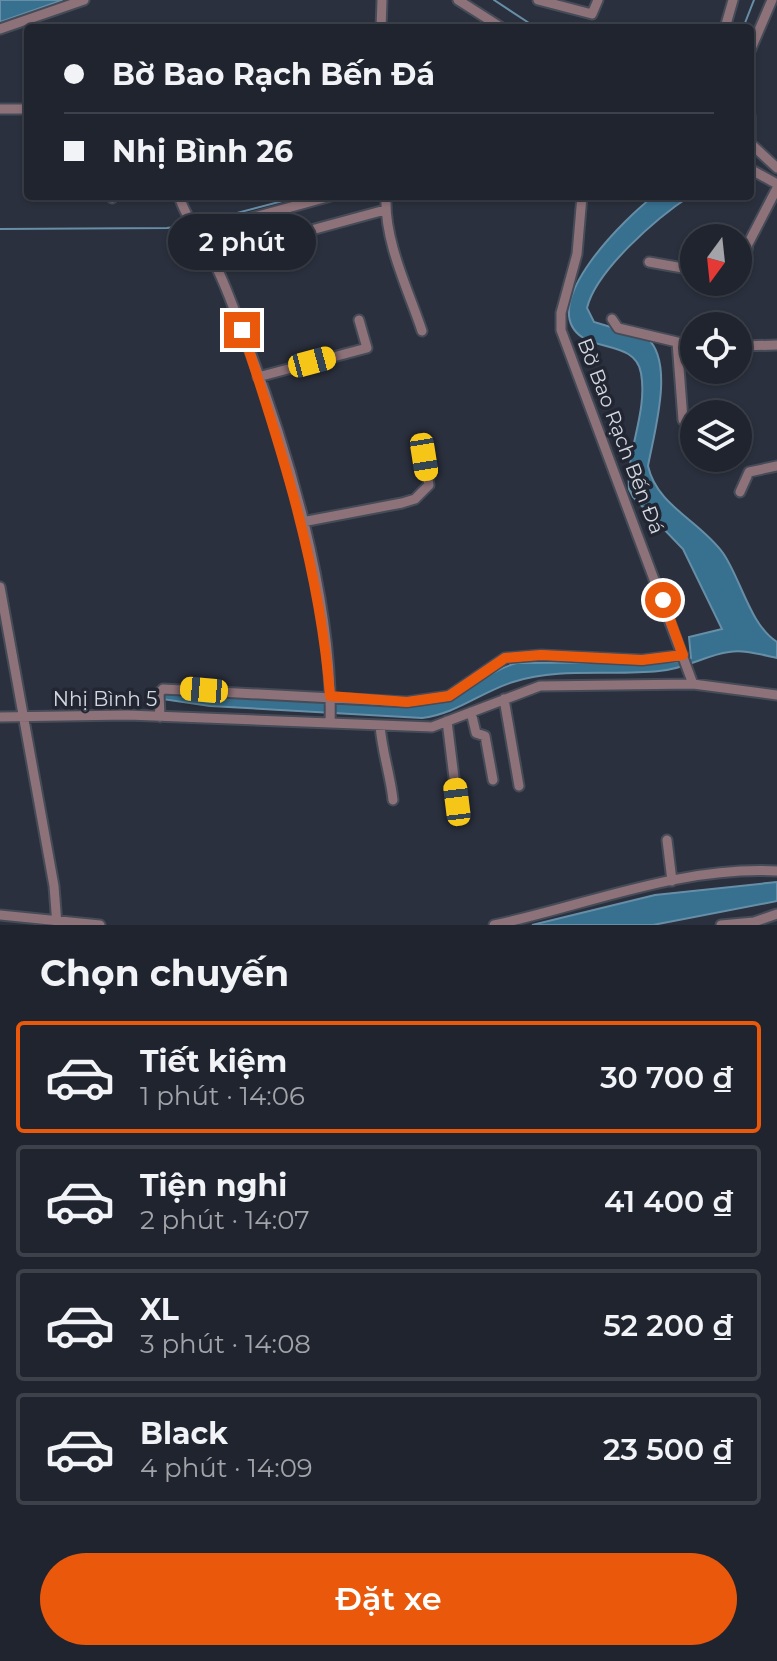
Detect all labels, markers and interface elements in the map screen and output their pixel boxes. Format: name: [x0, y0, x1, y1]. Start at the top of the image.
text: Bờ Bao Rạch Bến Đá: [112, 56, 435, 93]
text: Nhị Bình 26: [112, 133, 293, 170]
callout: 2 phút: [168, 214, 316, 270]
north arrow: [680, 224, 752, 296]
map controls: [680, 224, 752, 472]
text: 2 phút: [199, 226, 285, 258]
route end: [224, 312, 260, 348]
button: locate: [680, 312, 752, 384]
street label: Bờ Bao Rạch Bến Đá: [573, 335, 669, 537]
car: [286, 344, 338, 380]
button: layers: [680, 400, 752, 472]
car: [408, 431, 440, 483]
route start: [645, 582, 681, 618]
car: [179, 676, 229, 704]
street label: Nhị Bình 5: [53, 687, 157, 711]
car: [442, 777, 472, 827]
text: Chọn chuyến: [40, 951, 289, 995]
icon: car: [44, 1041, 116, 1113]
text: Tiết kiệm: [140, 1043, 287, 1080]
text: 30 700 ₫: [600, 1059, 733, 1096]
text: 1 phút · 14:06: [140, 1080, 305, 1112]
icon: car: [44, 1165, 116, 1237]
text: Tiện nghi: [140, 1167, 287, 1204]
text: 41 400 ₫: [604, 1183, 733, 1220]
text: 2 phút · 14:07: [140, 1204, 310, 1236]
icon: car: [44, 1289, 116, 1361]
text: XL: [140, 1291, 179, 1328]
text: 52 200 ₫: [603, 1307, 733, 1344]
text: 3 phút · 14:08: [140, 1328, 311, 1360]
icon: car: [44, 1413, 116, 1485]
text: Black: [140, 1415, 228, 1452]
text: 23 500 ₫: [603, 1431, 733, 1468]
text: 4 phút · 14:09: [140, 1452, 313, 1484]
button: Đặt xe: [40, 1553, 737, 1645]

